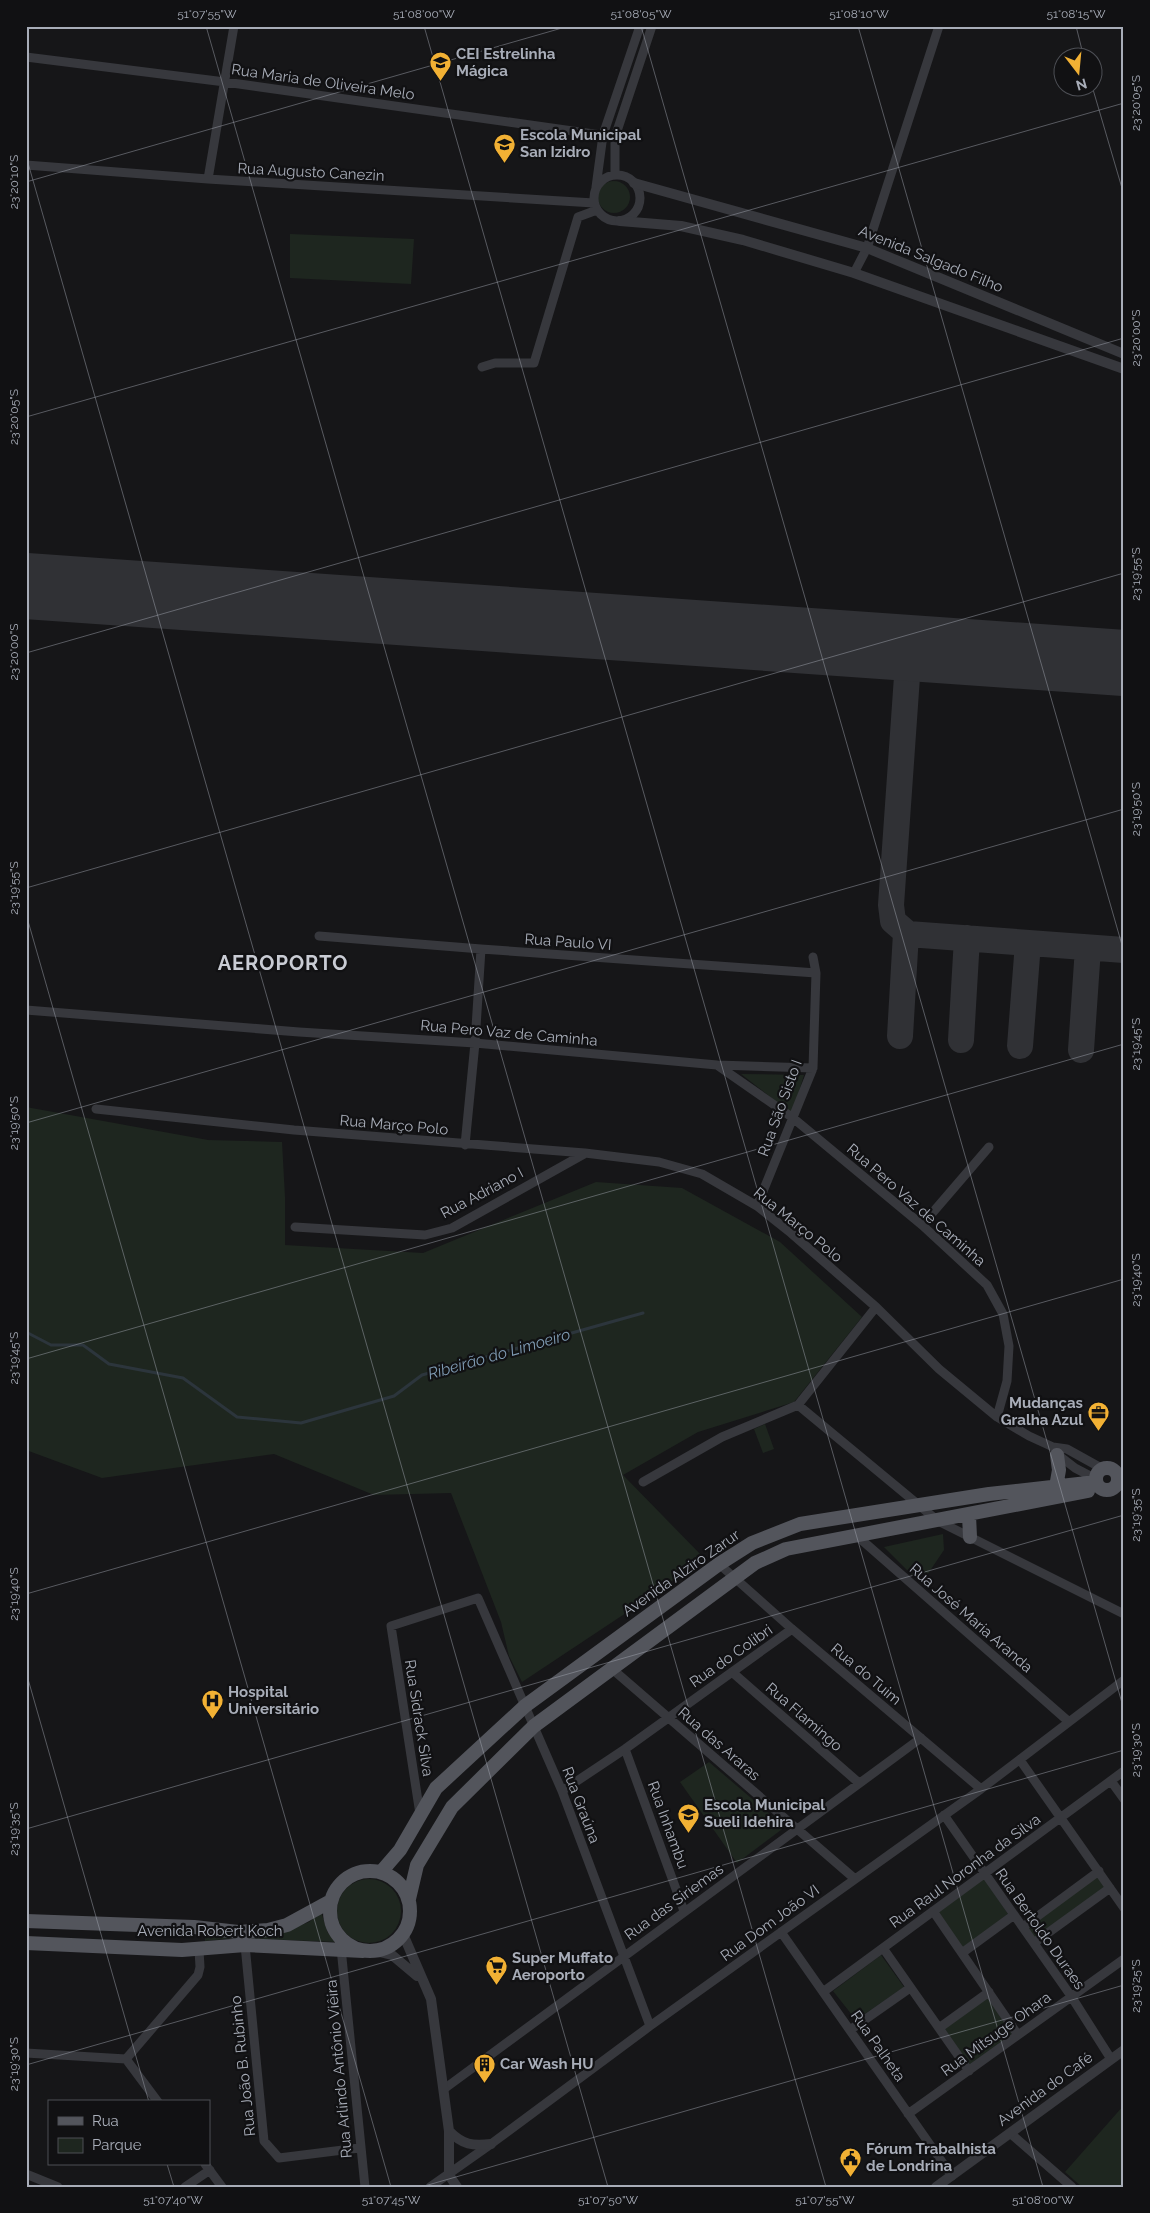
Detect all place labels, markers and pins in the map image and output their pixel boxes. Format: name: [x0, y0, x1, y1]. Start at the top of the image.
place label: CEI Estrelinha Mágica: [456, 45, 556, 80]
school or university icon: CEI Estrelinha Mágica: [428, 51, 452, 82]
place label: Escola Municipal San Izidro: [520, 126, 641, 161]
school or university icon: Escola Municipal San Izidro: [492, 132, 516, 163]
place label: Mudanças Gralha Azul: [1001, 1394, 1083, 1429]
office icon: Mudanças Gralha Azul: [1087, 1400, 1111, 1431]
place label: Hospital Universitário: [228, 1683, 319, 1718]
hospital icon: Hospital Universitário: [200, 1689, 224, 1720]
place label: Escola Municipal Sueli Idehira: [704, 1796, 825, 1831]
school or university icon: Escola Municipal Sueli Idehira: [676, 1802, 700, 1833]
place label: Super Muffato Aeroporto: [512, 1949, 613, 1984]
supermarket icon: Super Muffato Aeroporto: [484, 1955, 508, 1986]
building icon: Car Wash HU: [472, 2052, 496, 2083]
place label: Car Wash HU: [500, 2055, 594, 2073]
place label: Fórum Trabalhista de Londrina: [866, 2140, 996, 2175]
public building icon: Fórum Trabalhista de Londrina: [838, 2146, 862, 2177]

